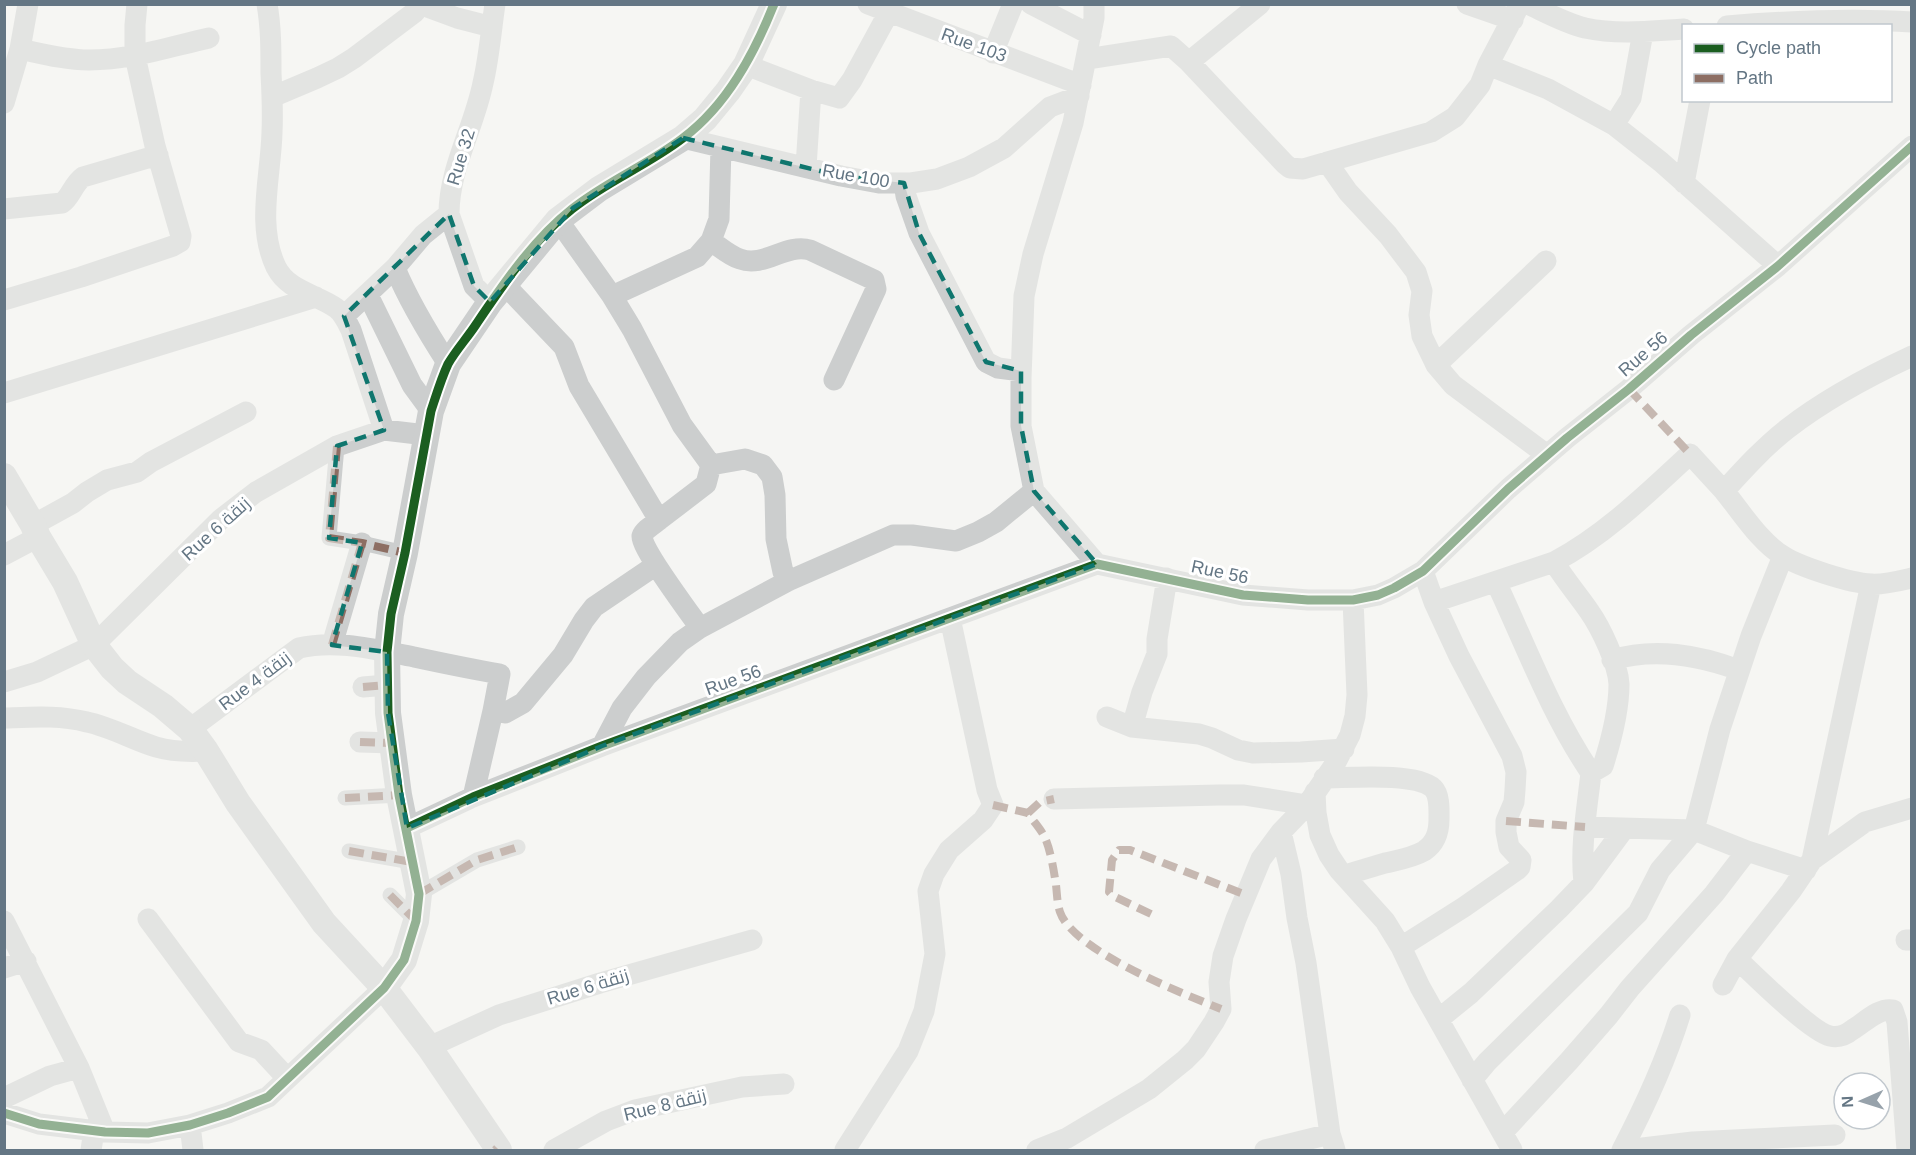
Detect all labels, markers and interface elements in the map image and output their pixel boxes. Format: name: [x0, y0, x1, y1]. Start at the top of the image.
street label: Rue 103: [939, 24, 1009, 66]
legend: [1682, 24, 1892, 102]
text: Cycle path: [1736, 38, 1821, 58]
text: Path: [1736, 68, 1773, 88]
street label: Rue 32: [443, 126, 479, 188]
street label: Rue 100: [821, 160, 891, 192]
street label: Rue 56: [1615, 327, 1671, 381]
street label: Rue 6 زنقة: [178, 493, 255, 565]
street label: Rue 56: [1190, 556, 1250, 588]
street label: Rue 4 زنقة: [215, 648, 295, 715]
street label: Rue 56: [702, 661, 764, 699]
street label: Rue 6 زنقة: [545, 965, 632, 1010]
north arrow: [1832, 1071, 1892, 1131]
street label: Rue 8 زنقة: [622, 1085, 709, 1126]
text: N: [1839, 1096, 1856, 1108]

